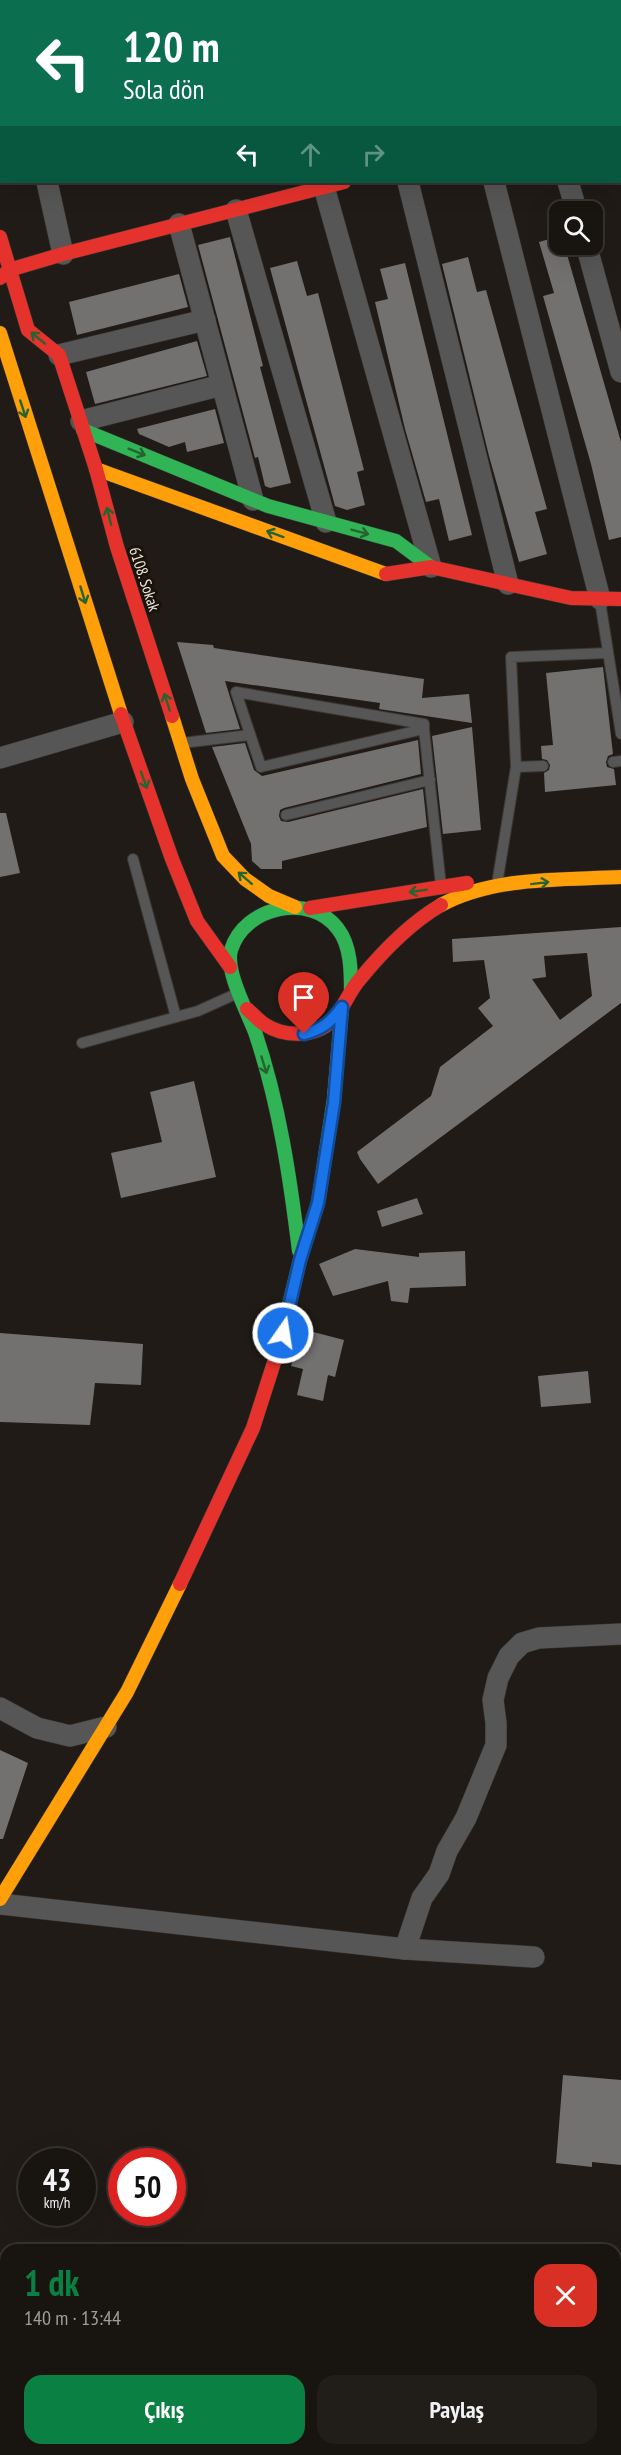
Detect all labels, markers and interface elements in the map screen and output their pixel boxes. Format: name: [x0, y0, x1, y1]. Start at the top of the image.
text: 120 m: [123, 19, 220, 74]
icon: left: [24, 24, 102, 102]
text: Sola dön: [123, 72, 204, 106]
icon: left: [231, 138, 264, 171]
icon: ahead: [294, 138, 327, 171]
icon: right: [357, 138, 390, 171]
map controls: [549, 201, 603, 255]
button: search: [549, 201, 603, 255]
one-way arrow: [30, 332, 46, 345]
one-way arrow: [18, 399, 29, 418]
one-way arrow: [128, 447, 146, 458]
one-way arrow: [102, 507, 114, 526]
one-way arrow: [350, 526, 369, 538]
one-way arrow: [266, 528, 285, 539]
street label: 6108. Sokak: [125, 544, 165, 614]
one-way arrow: [78, 585, 89, 604]
one-way arrow: [161, 693, 172, 712]
one-way arrow: [139, 770, 150, 789]
one-way arrow: [238, 871, 253, 885]
one-way arrow: [529, 877, 549, 888]
one-way arrow: [409, 885, 428, 896]
pin: [278, 972, 329, 1034]
icon: arrive: [287, 981, 320, 1014]
one-way arrow: [259, 1055, 270, 1074]
position arrow: [251, 1301, 315, 1365]
speed limit sign: 50: [108, 2148, 186, 2226]
text: 43: [43, 2160, 71, 2199]
text: km/h: [44, 2193, 70, 2212]
text: 1 dk: [24, 2259, 79, 2306]
button: close: [534, 2264, 597, 2327]
text: 140 m · 13:44: [24, 2305, 121, 2331]
button: Çıkış: [24, 2375, 305, 2444]
button: Paylaş: [317, 2375, 597, 2444]

